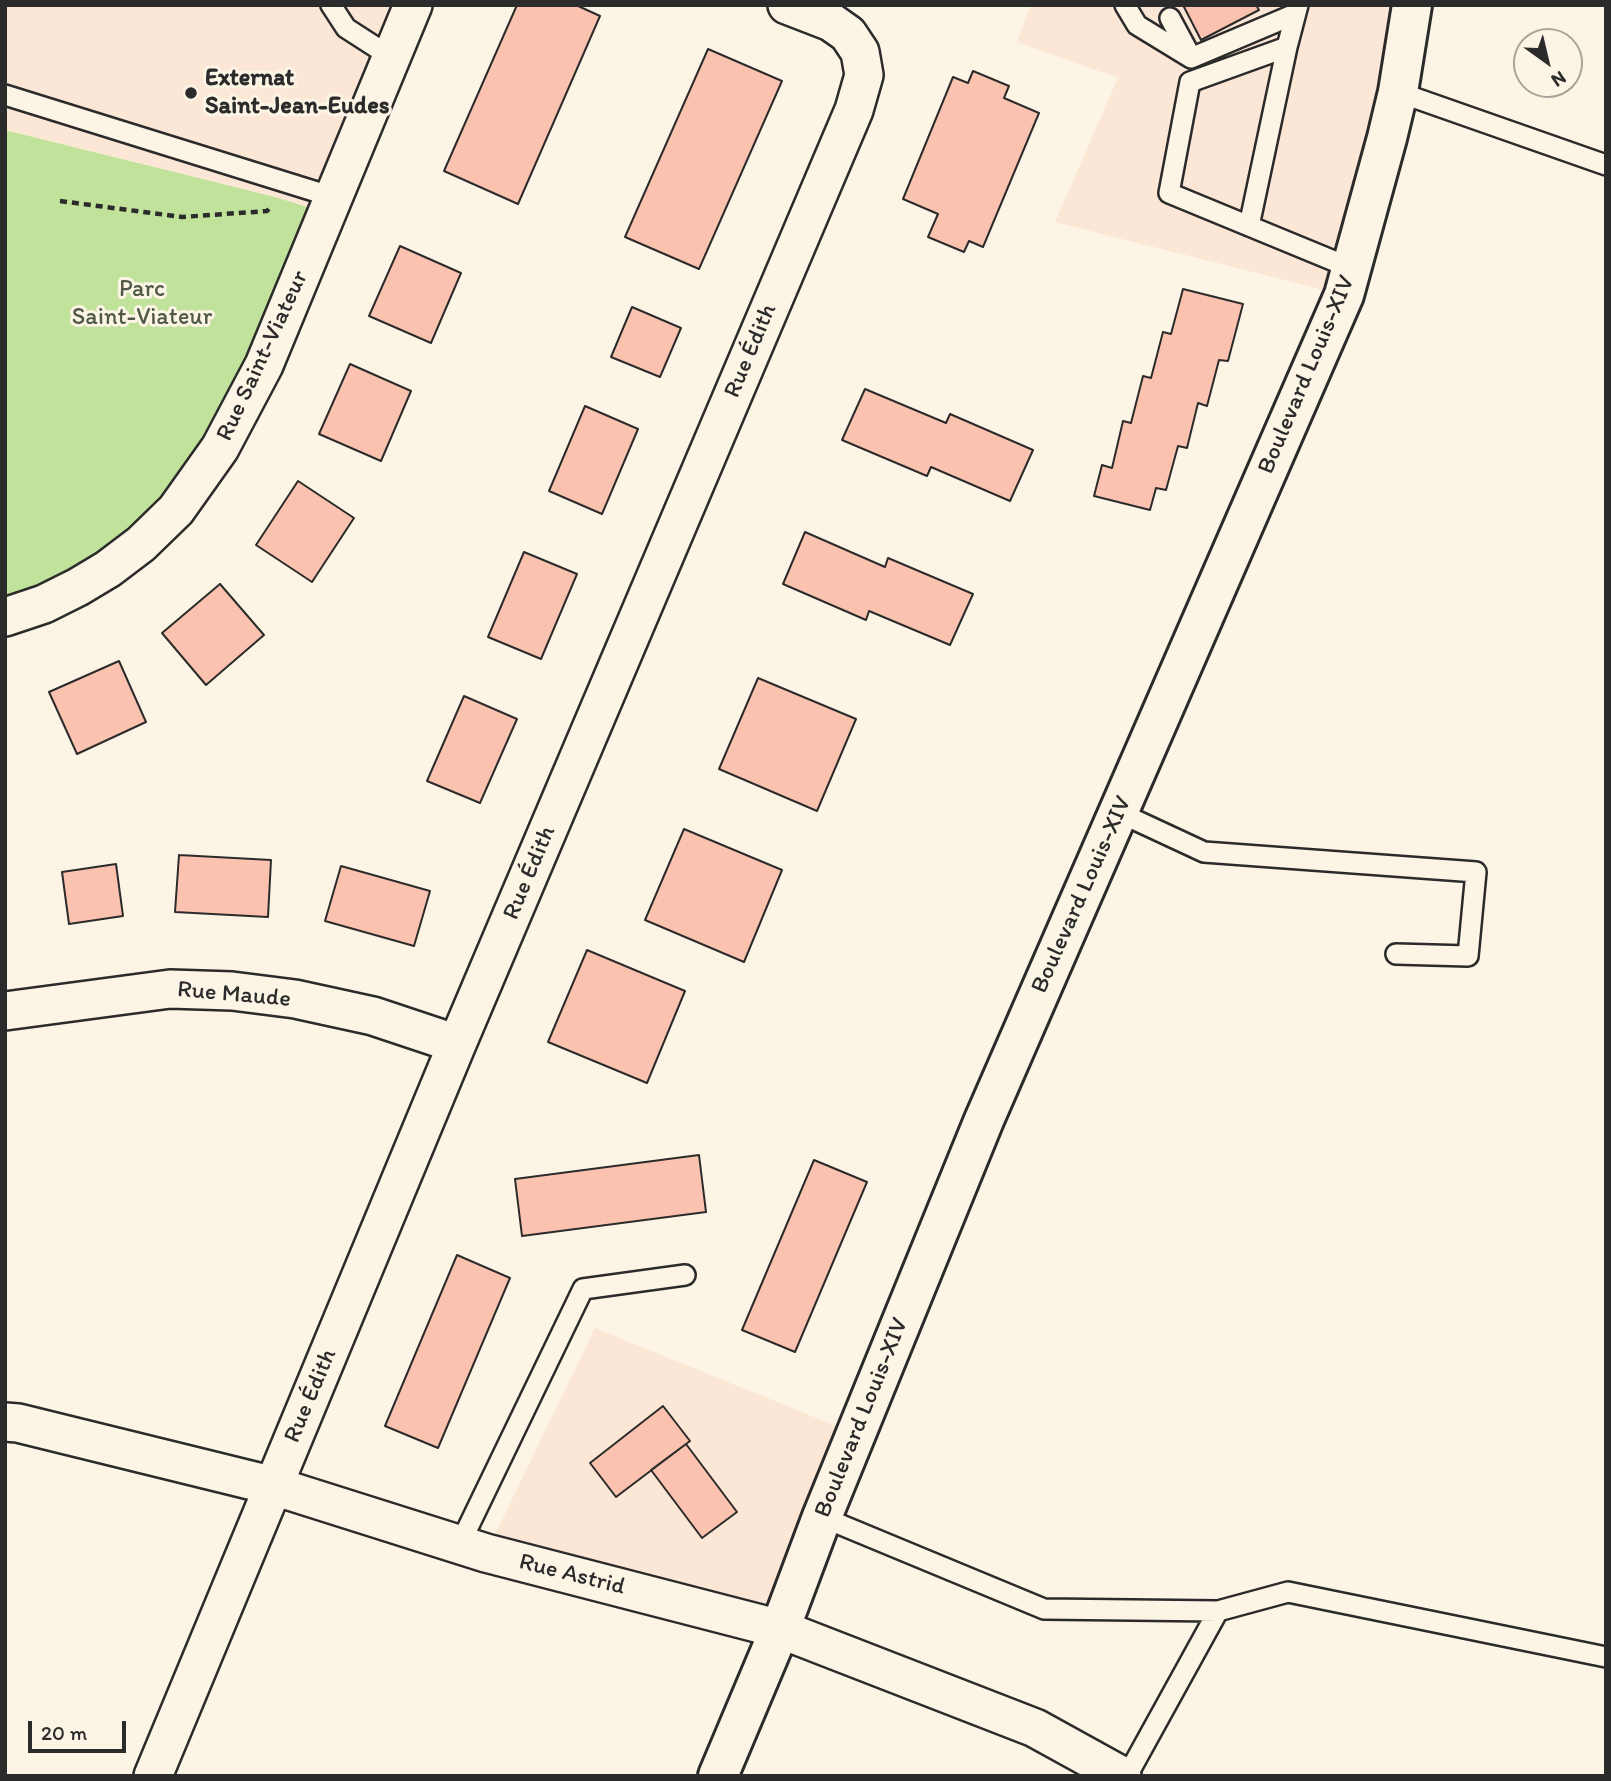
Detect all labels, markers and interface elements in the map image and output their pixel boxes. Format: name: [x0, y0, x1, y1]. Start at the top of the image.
north arrow: [1513, 28, 1583, 98]
place label: Externat Saint-Jean-Eudes: [205, 65, 390, 121]
text: N: [1547, 66, 1571, 92]
marker: Externat Saint-Jean-Eudes: [183, 85, 199, 101]
street label: Rue Saint-Viateur: [211, 266, 315, 446]
street label: Boulevard Louis-XIV: [1252, 271, 1362, 479]
park label: Parc Saint-Viateur: [72, 276, 212, 332]
street label: Rue Édith: [718, 300, 784, 402]
street label: Boulevard Louis-XIV: [1026, 792, 1138, 998]
street label: Rue Édith: [497, 822, 563, 924]
street label: Rue Maude: [176, 976, 292, 1014]
street label: Boulevard Louis-XIV: [809, 1314, 915, 1522]
street label: Rue Édith: [278, 1345, 344, 1447]
street label: Rue Astrid: [516, 1548, 628, 1602]
scale bar: [32, 1708, 130, 1752]
text: 20 m: [41, 1720, 87, 1745]

